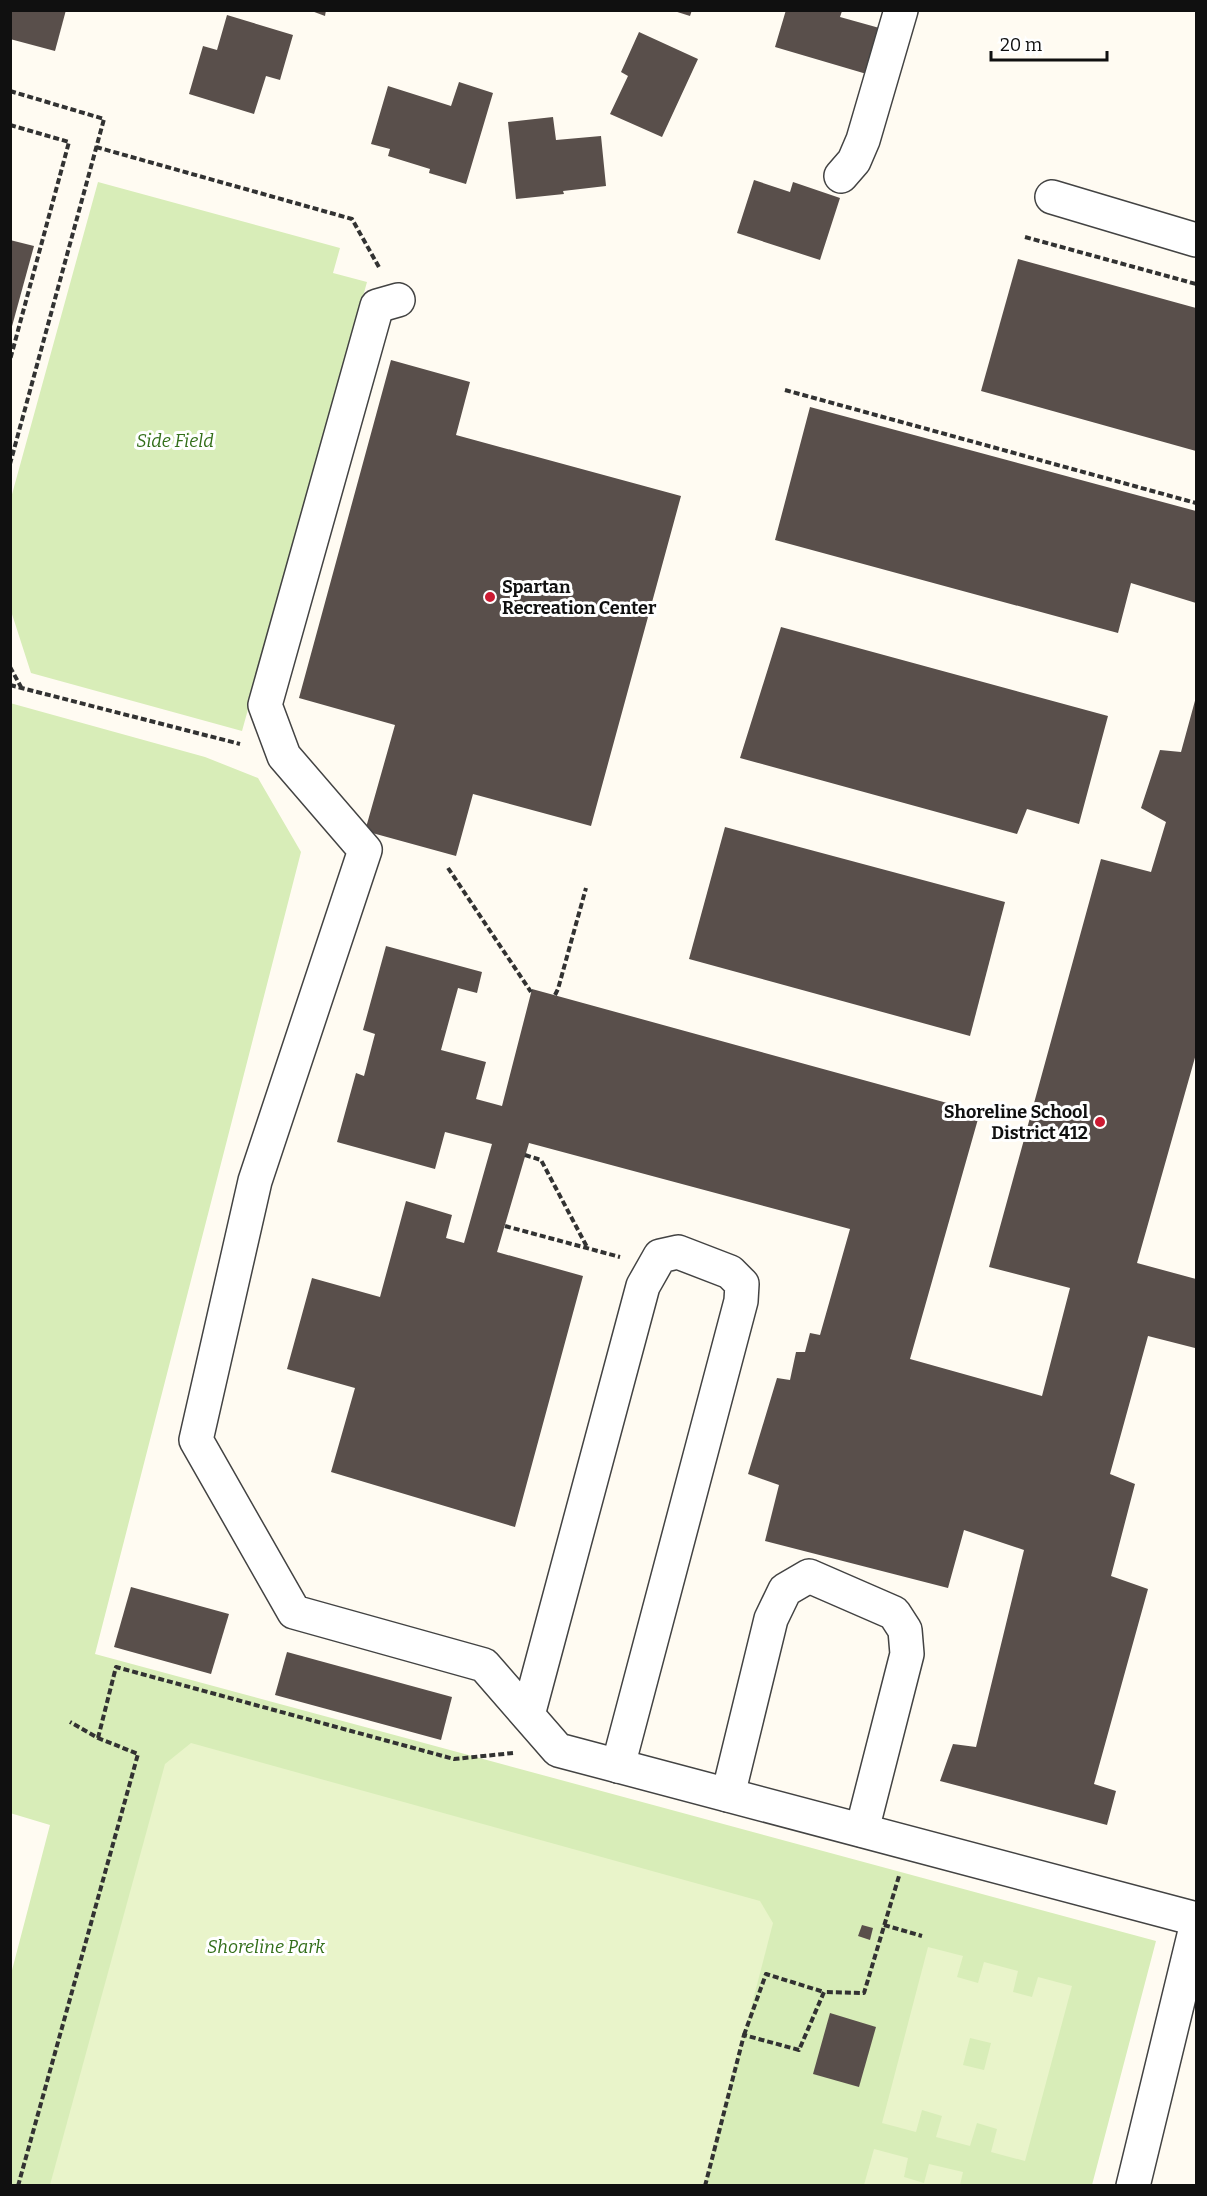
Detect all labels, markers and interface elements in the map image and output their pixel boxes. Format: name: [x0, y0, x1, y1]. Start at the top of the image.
scale bar: [991, 24, 1106, 62]
text: 20 m: [1000, 34, 1042, 56]
park label: Side Field: [136, 430, 214, 452]
place label: Spartan Recreation Center: [502, 576, 657, 619]
marker: Spartan Recreation Center: [483, 590, 497, 604]
place label: Shoreline School District 412: [944, 1101, 1088, 1144]
marker: Shoreline School District 412: [1093, 1115, 1107, 1129]
park label: Shoreline Park: [207, 1936, 325, 1958]

